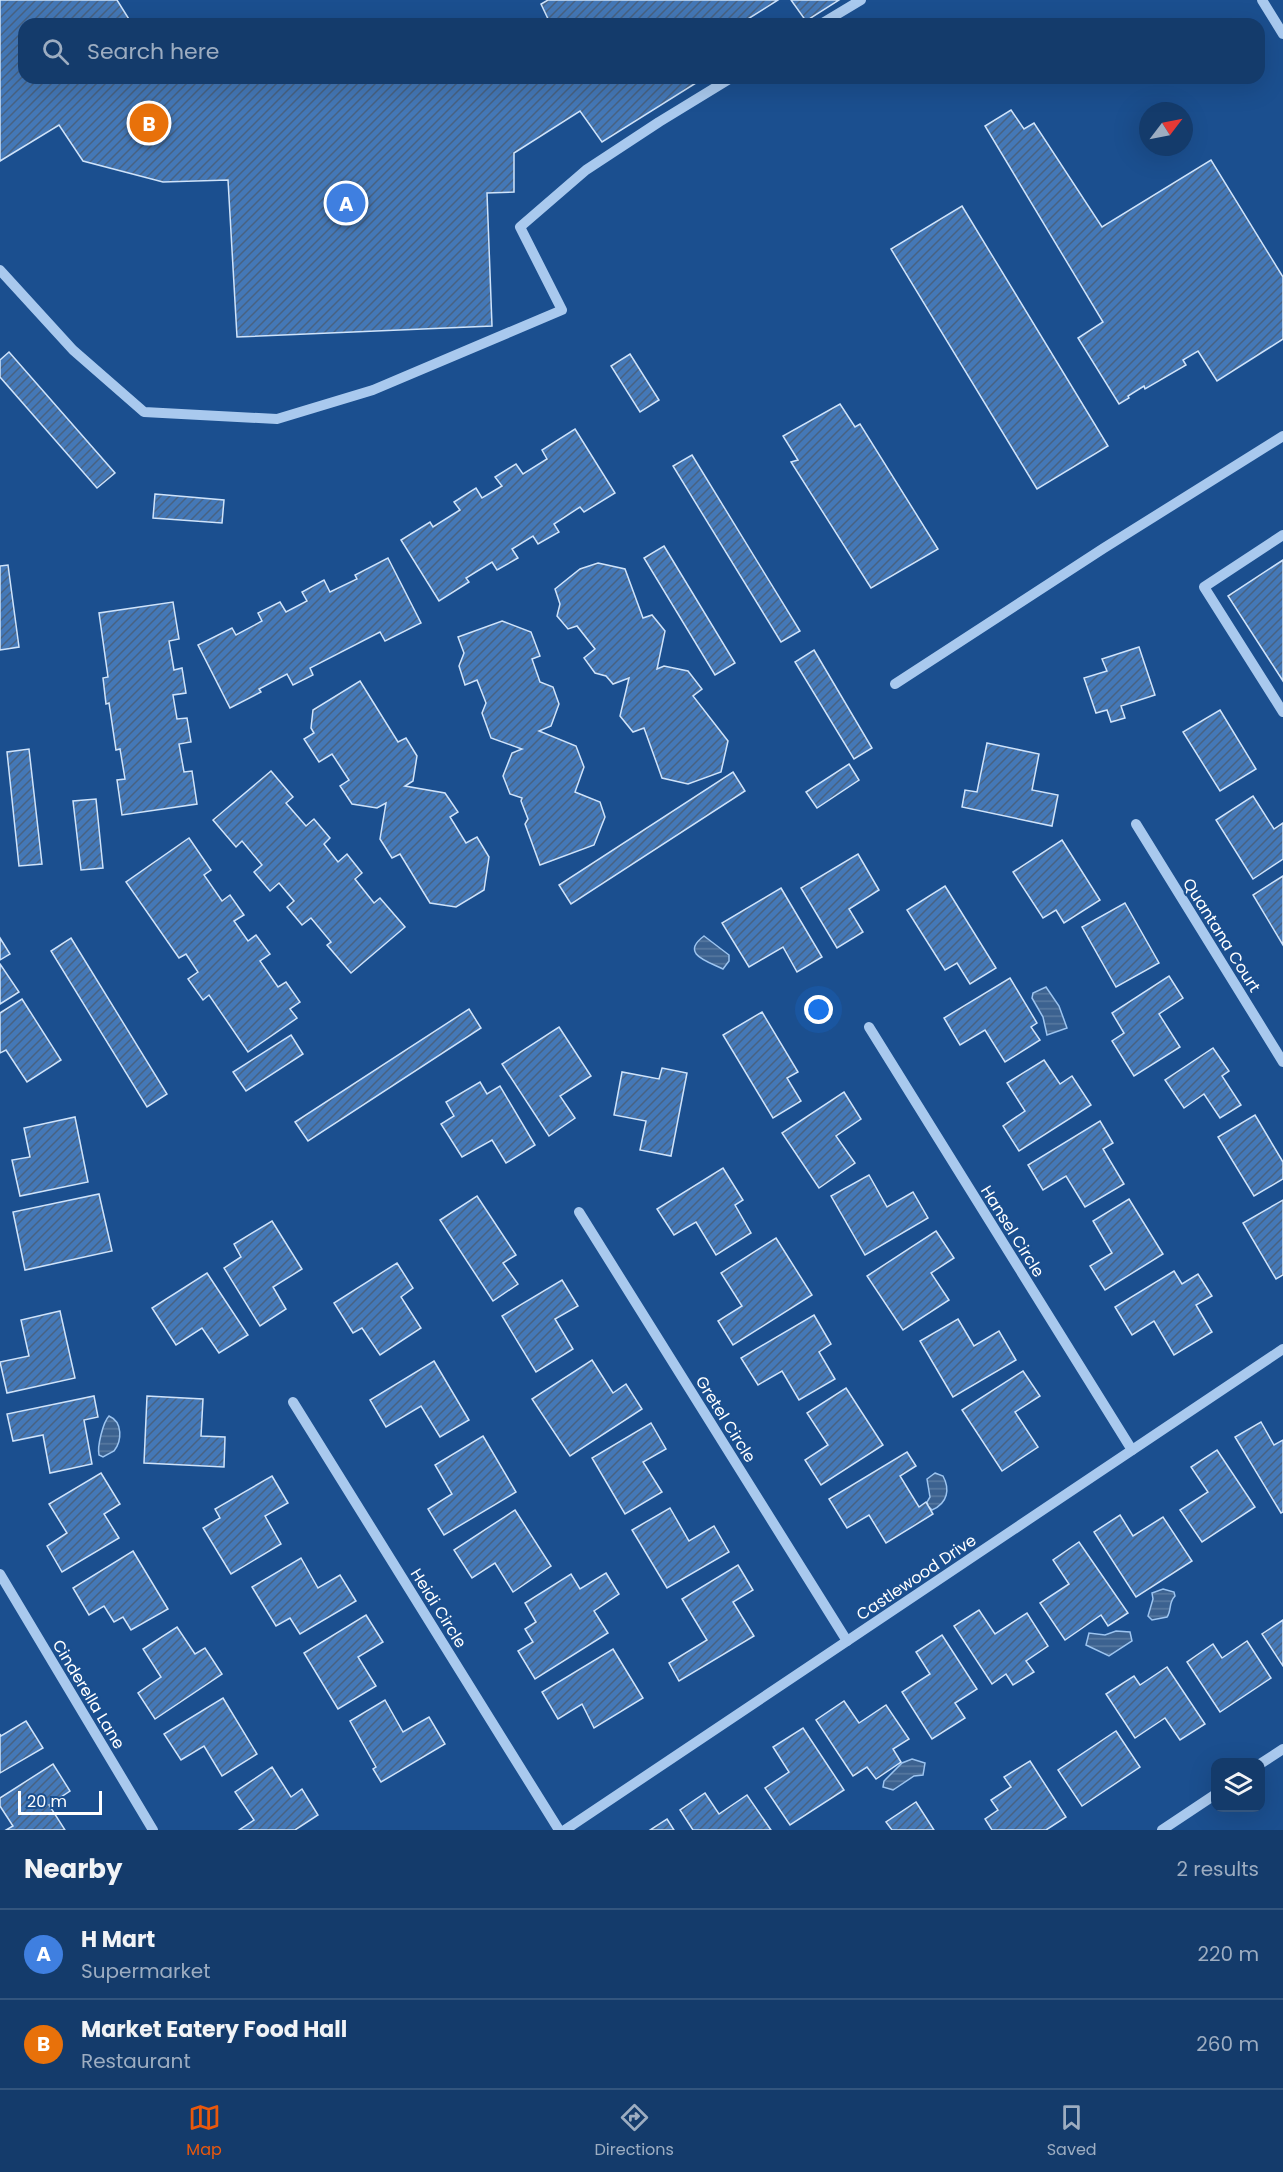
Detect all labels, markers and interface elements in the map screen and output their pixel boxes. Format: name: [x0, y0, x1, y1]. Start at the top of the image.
search box: [18, 18, 1265, 84]
icon: search: [39, 35, 72, 68]
text: Search here: [87, 36, 220, 67]
pin: B: [130, 100, 168, 146]
north arrow: [1139, 102, 1193, 156]
pin: A: [326, 180, 366, 226]
street label: Quantana Court: [1177, 874, 1266, 997]
your location: [804, 995, 833, 1024]
street label: Hansel Circle: [975, 1181, 1050, 1282]
street label: Gretel Circle: [690, 1372, 761, 1467]
street label: Castlewood Drive: [852, 1529, 981, 1626]
street label: Heidi Circle: [405, 1564, 472, 1652]
street label: Cinderella Lane: [47, 1635, 130, 1753]
map controls: [1211, 1758, 1265, 1812]
button: layers: [1211, 1758, 1265, 1812]
scale bar: [18, 1788, 102, 1816]
text: 20 m: [27, 1790, 67, 1813]
text: Nearby: [24, 1851, 122, 1887]
text: 2 results: [1176, 1855, 1259, 1883]
text: H Mart: [81, 1924, 155, 1955]
text: A: [36, 1940, 51, 1968]
text: 220 m: [1198, 1940, 1259, 1968]
text: Supermarket: [81, 1957, 210, 1985]
text: Market Eatery Food Hall: [81, 2014, 347, 2045]
text: B: [37, 2030, 50, 2058]
text: 260 m: [1196, 2030, 1259, 2058]
text: Restaurant: [81, 2047, 191, 2075]
tab: Map: [186, 2101, 222, 2162]
tab: Directions: [595, 2101, 674, 2162]
tab: Saved: [1047, 2101, 1097, 2162]

